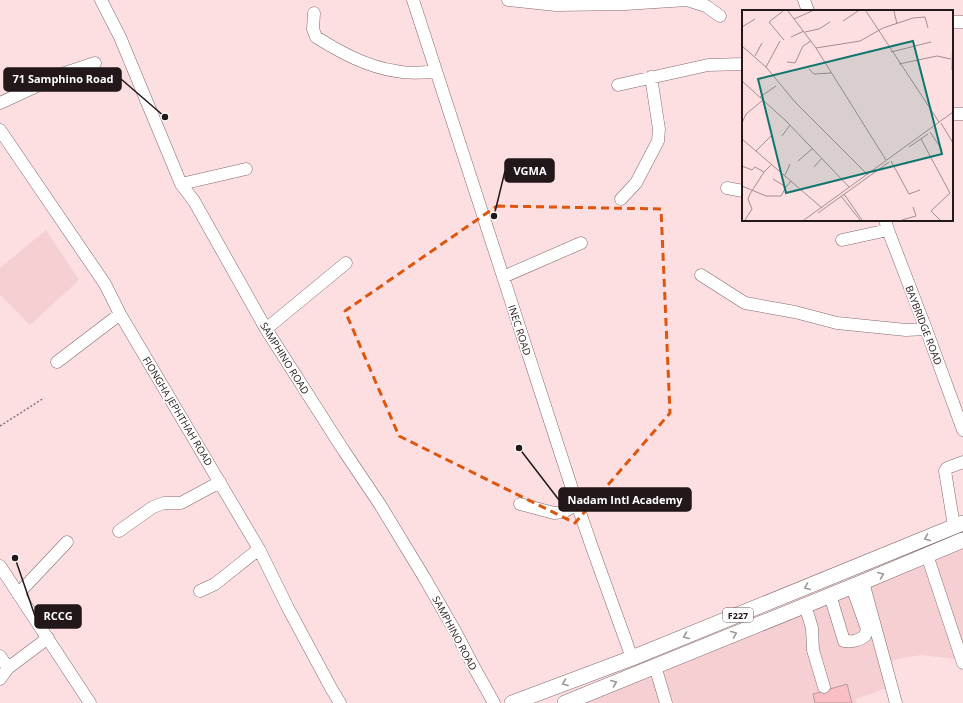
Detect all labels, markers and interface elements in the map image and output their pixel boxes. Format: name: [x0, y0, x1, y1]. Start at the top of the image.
inset map: [742, 10, 953, 221]
callout: 71 Samphino Road: [4, 68, 121, 91]
text: 71 Samphino Road: [12, 71, 114, 86]
callout: VGMA: [505, 159, 554, 182]
text: VGMA: [513, 163, 547, 178]
street label: BAYBRIDGE ROAD: [902, 283, 946, 367]
street label: INEC ROAD: [505, 303, 535, 357]
street label: SAMPHINO ROAD: [257, 319, 313, 397]
street label: FIONGHA JEPHTHAH ROAD: [140, 354, 216, 468]
callout: Nadam Intl Academy: [559, 488, 691, 511]
text: Nadam Intl Academy: [567, 492, 683, 507]
one-way arrow: [923, 533, 930, 541]
one-way arrow: [877, 571, 884, 579]
one-way arrow: [803, 582, 810, 590]
street label: SAMPHINO ROAD: [429, 593, 481, 673]
callout: RCCG: [35, 605, 81, 628]
text: RCCG: [43, 608, 73, 623]
road number: F227: [723, 608, 753, 622]
one-way arrow: [731, 630, 738, 638]
one-way arrow: [683, 631, 690, 639]
one-way arrow: [562, 678, 569, 687]
one-way arrow: [610, 680, 618, 688]

